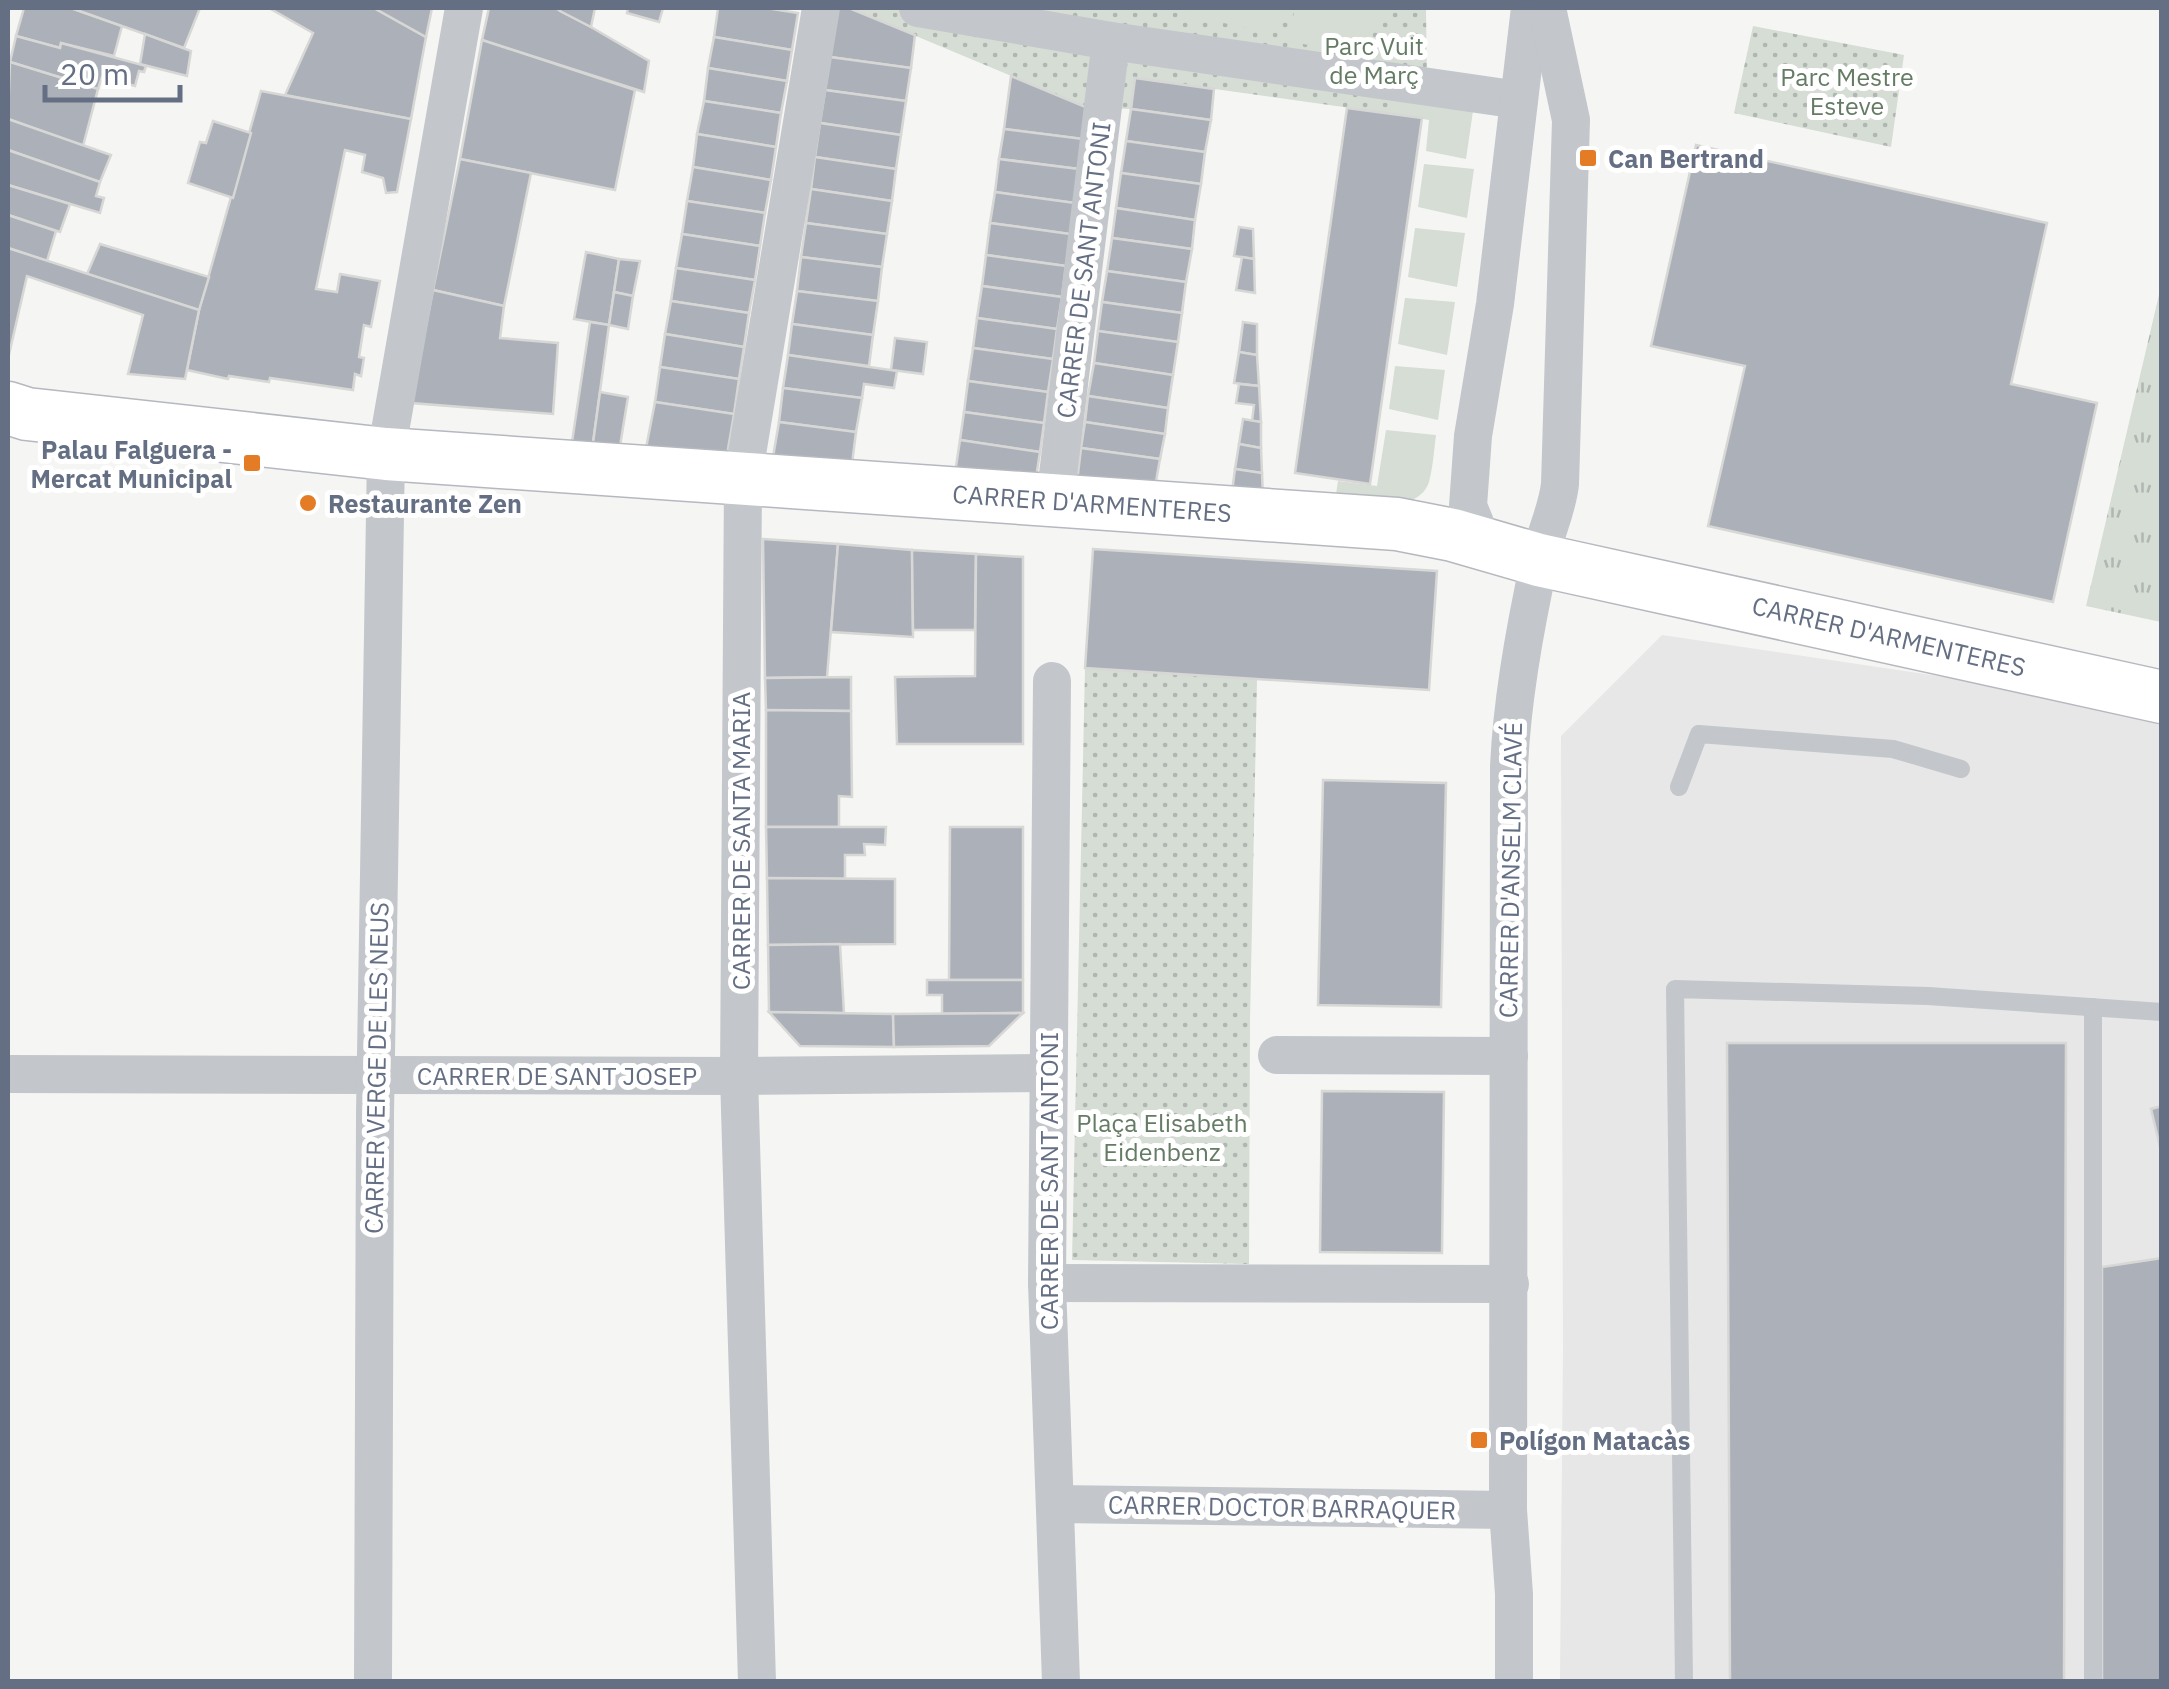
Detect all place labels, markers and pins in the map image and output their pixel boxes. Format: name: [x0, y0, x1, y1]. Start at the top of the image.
place label: Can Bertrand: [1608, 142, 1764, 175]
marker: Can Bertrand: [1577, 147, 1599, 169]
place label: Palau Falguera - Mercat Municipal: [31, 433, 232, 495]
marker: Palau Falguera - Mercat Municipal: [241, 452, 263, 474]
place label: Restaurante Zen: [328, 487, 522, 520]
marker: Restaurante Zen: [297, 492, 319, 514]
place label: Polígon Matacàs: [1499, 1424, 1690, 1457]
marker: Polígon Matacàs: [1468, 1429, 1490, 1451]

